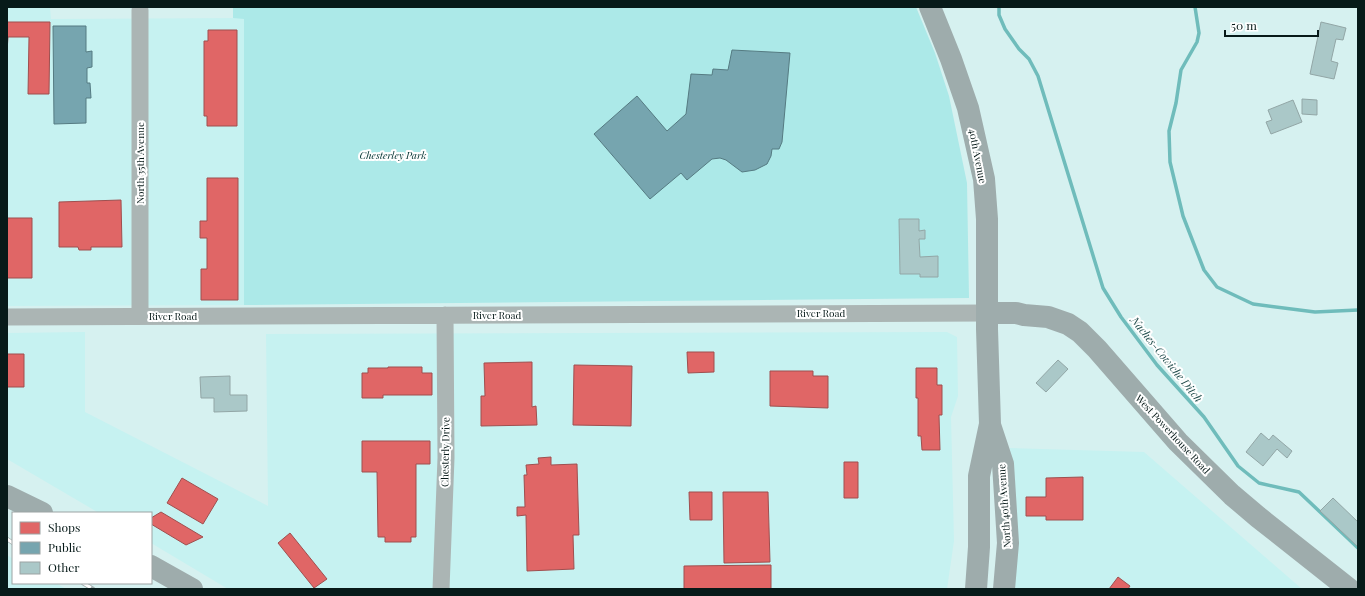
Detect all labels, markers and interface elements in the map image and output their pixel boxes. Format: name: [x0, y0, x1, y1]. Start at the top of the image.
scale bar: [1225, 12, 1318, 38]
text: 50 m: [1231, 17, 1257, 33]
street label: North 35th Avenue: [133, 122, 147, 204]
street label: 40th Avenue: [966, 127, 990, 185]
park label: Chesterley Park: [360, 148, 426, 162]
street label: River Road: [797, 306, 846, 320]
street label: River Road: [473, 308, 522, 322]
street label: River Road: [149, 309, 198, 323]
water label: Naches-Cowiche Ditch: [1127, 312, 1206, 405]
street label: West Powerhouse Road: [1132, 391, 1214, 477]
street label: Chesterly Drive: [437, 417, 453, 487]
street label: North 40th Avenue: [994, 464, 1014, 548]
legend: [12, 512, 152, 584]
text: Shops: [48, 519, 80, 535]
text: Public: [48, 539, 82, 555]
text: Other: [48, 559, 80, 575]

